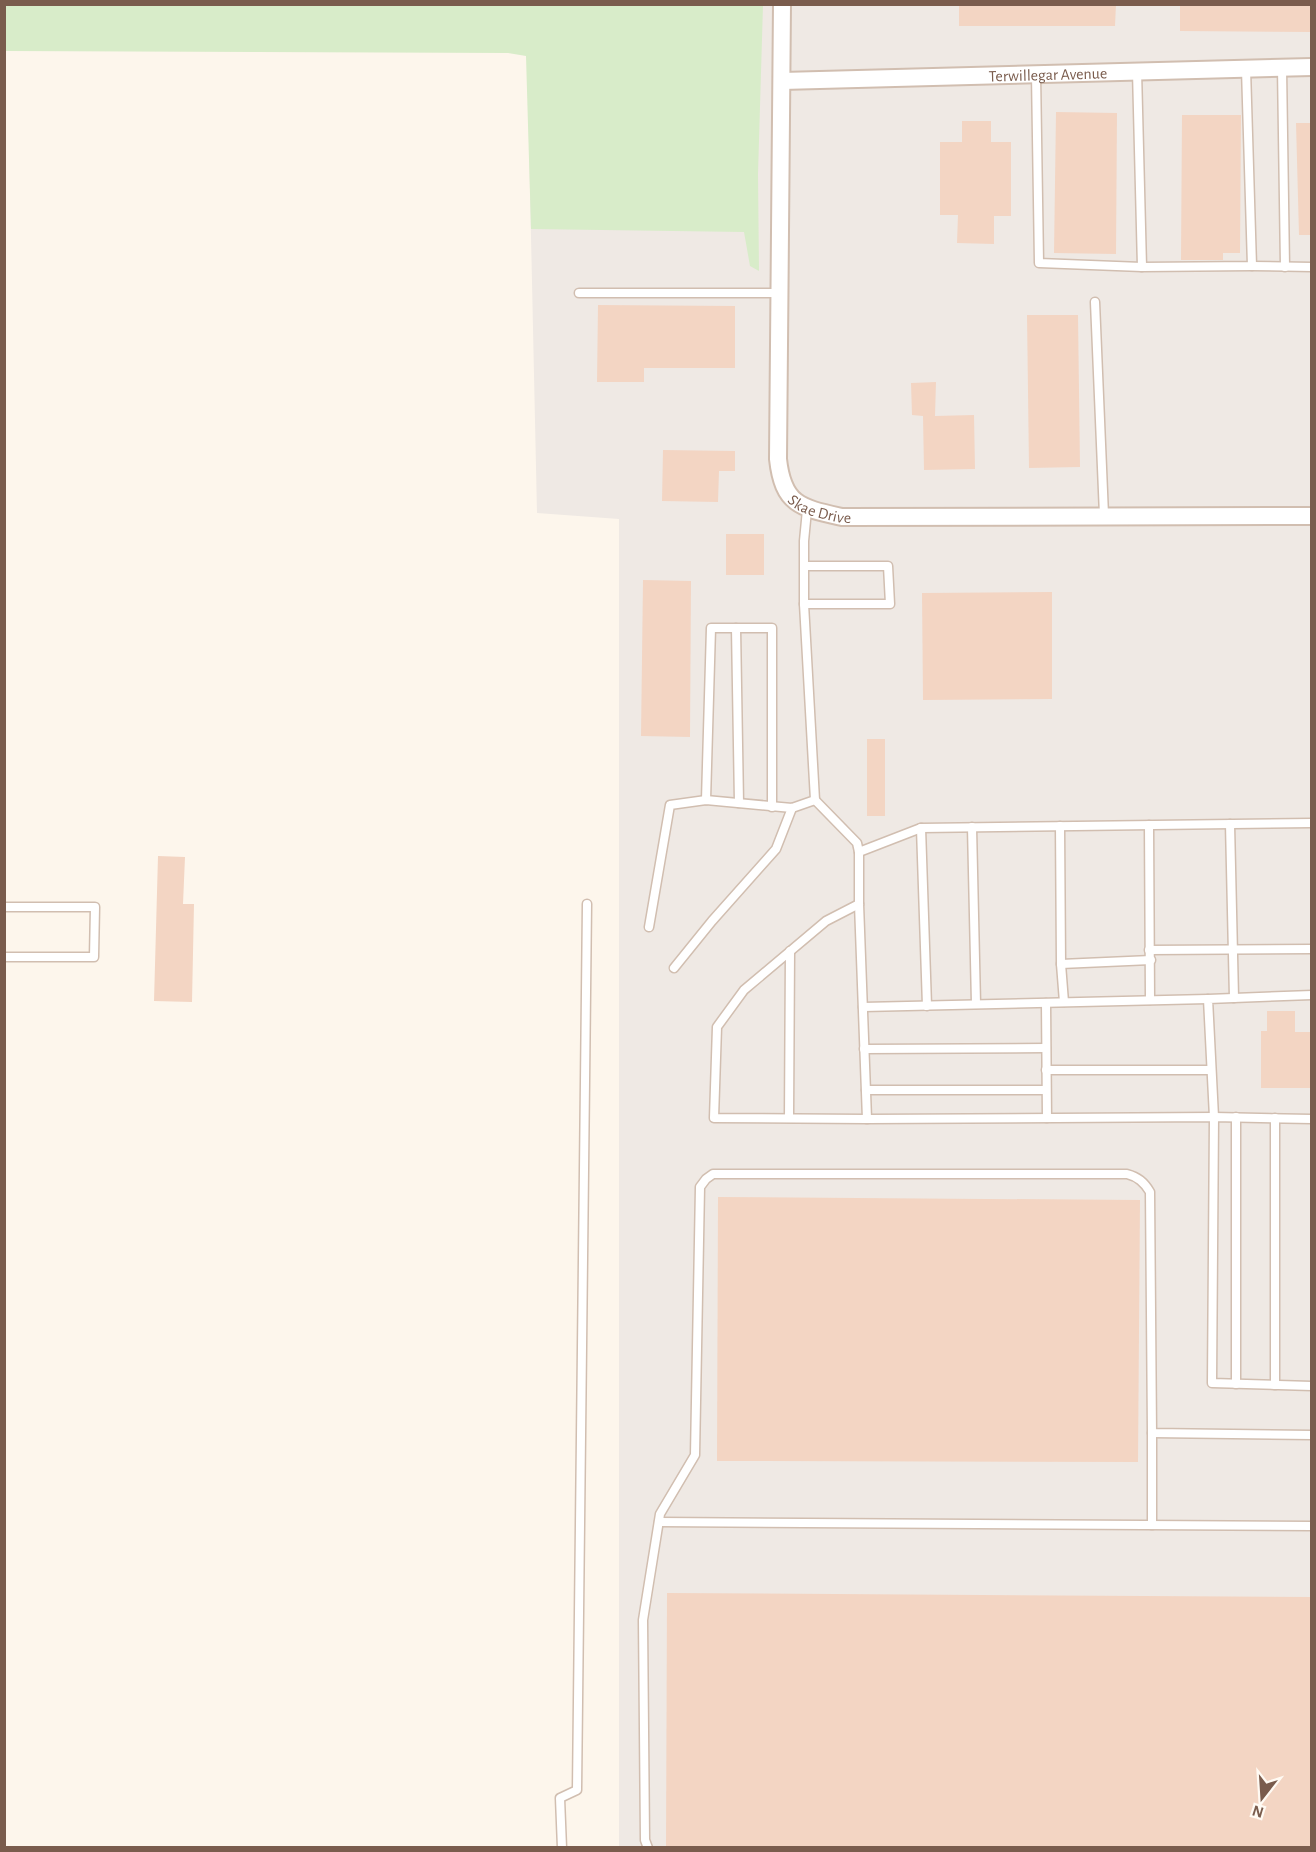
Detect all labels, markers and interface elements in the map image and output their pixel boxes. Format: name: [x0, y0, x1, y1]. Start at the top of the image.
street label: Terwillegar Avenue: [988, 65, 1107, 85]
street label: Skae Drive: [785, 492, 851, 526]
north arrow: [1232, 1768, 1292, 1828]
text: N: [1250, 1802, 1266, 1821]

